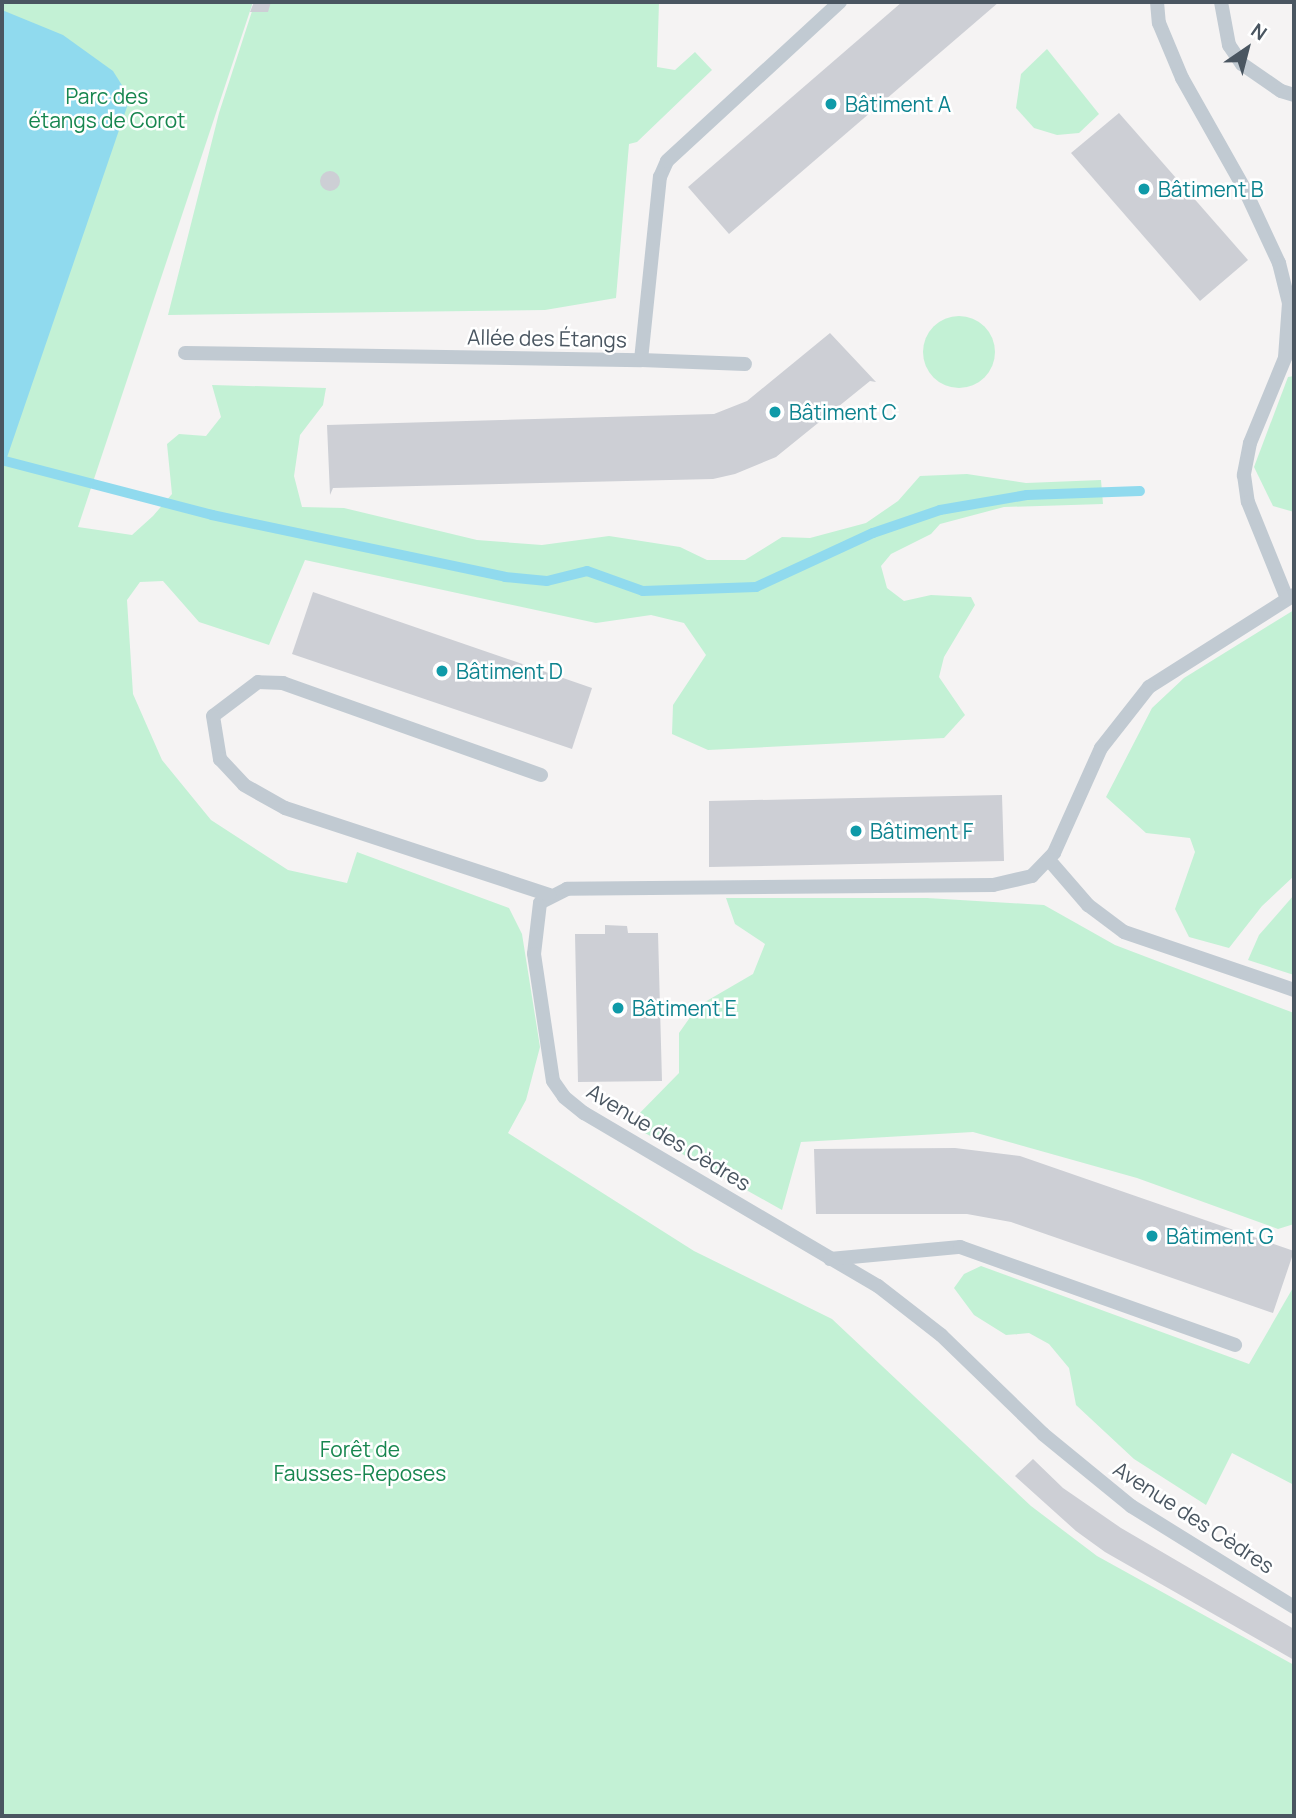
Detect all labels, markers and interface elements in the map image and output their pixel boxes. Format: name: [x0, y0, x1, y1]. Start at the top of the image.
north arrow: [1212, 14, 1282, 84]
text: N: [1246, 17, 1272, 46]
park label: Parc des étangs de Corot: [28, 83, 186, 133]
place label: Bâtiment A: [845, 91, 951, 117]
marker: Bâtiment A: [823, 96, 839, 112]
place label: Bâtiment B: [1158, 176, 1264, 202]
marker: Bâtiment B: [1136, 181, 1152, 197]
street label: Allée des Étangs: [467, 324, 627, 352]
place label: Bâtiment C: [789, 399, 897, 425]
marker: Bâtiment C: [767, 404, 783, 420]
place label: Bâtiment D: [456, 658, 563, 684]
marker: Bâtiment D: [434, 663, 450, 679]
place label: Bâtiment F: [870, 818, 973, 844]
marker: Bâtiment F: [848, 823, 864, 839]
place label: Bâtiment E: [632, 995, 737, 1021]
marker: Bâtiment E: [610, 1000, 626, 1016]
street label: Avenue des Cèdres: [583, 1078, 755, 1196]
place label: Bâtiment G: [1166, 1223, 1273, 1249]
marker: Bâtiment G: [1144, 1228, 1160, 1244]
park label: Forêt de Fausses-Reposes: [274, 1436, 446, 1486]
street label: Avenue des Cèdres: [1109, 1456, 1279, 1578]

